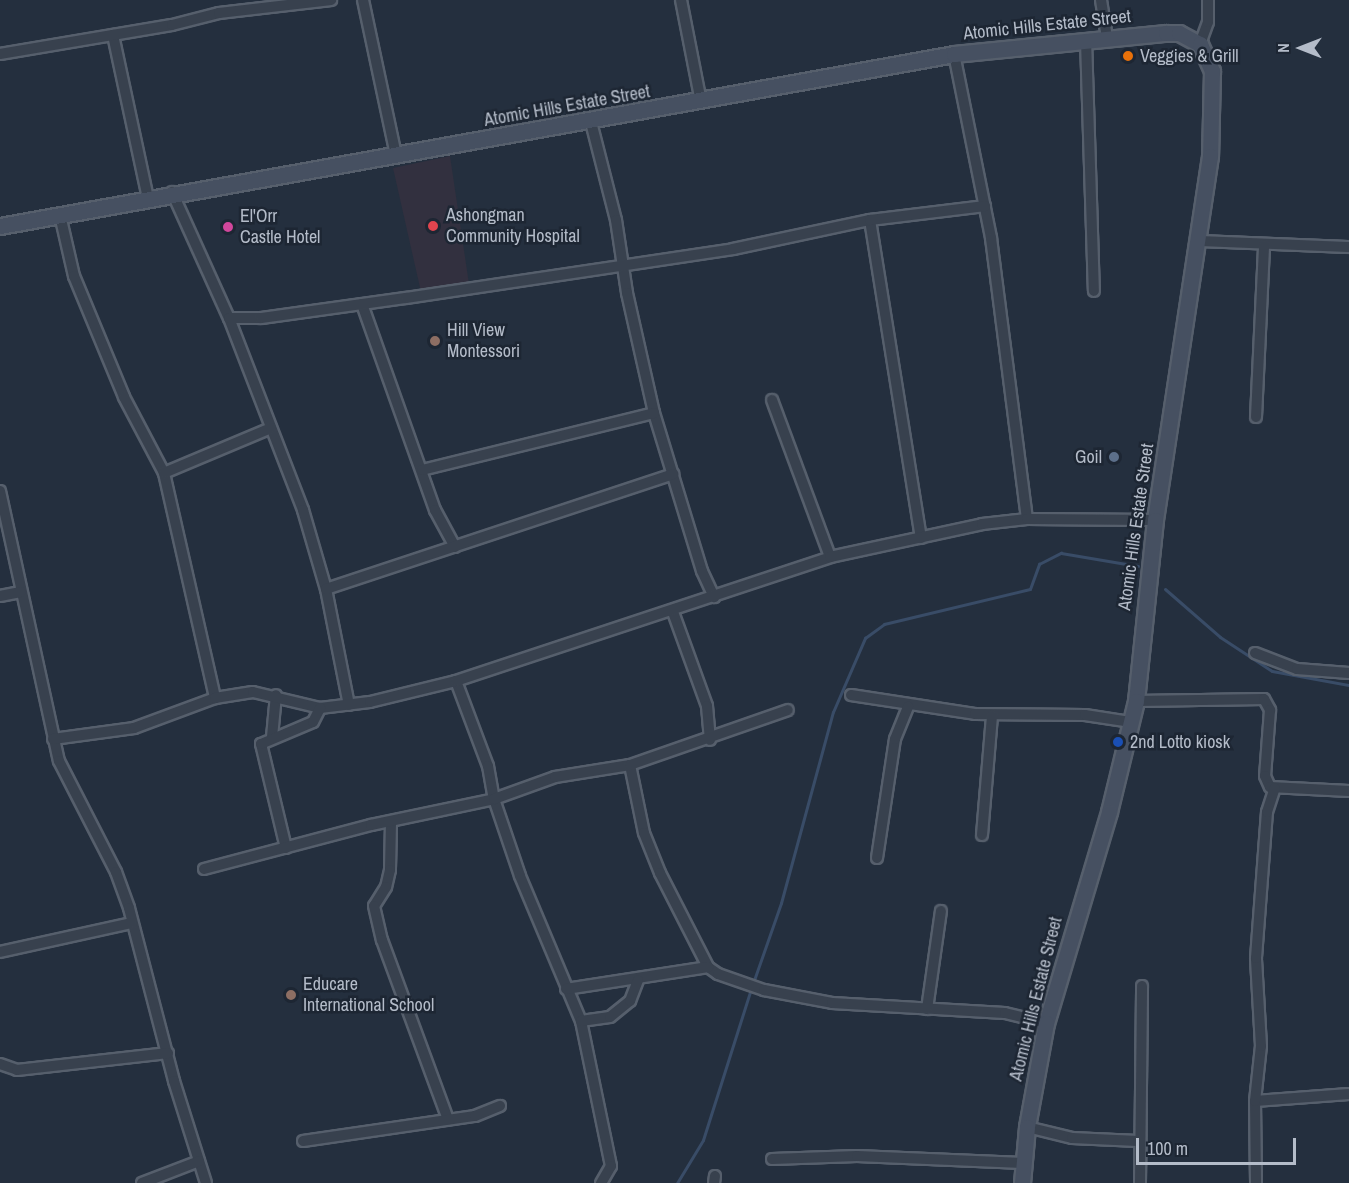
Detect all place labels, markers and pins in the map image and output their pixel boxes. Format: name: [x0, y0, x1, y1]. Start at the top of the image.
place label: Veggies & Grill: [1140, 45, 1238, 67]
marker: Veggies & Grill: [1121, 49, 1135, 63]
place label: Ashongman Community Hospital: [446, 205, 580, 248]
place label: El'Orr Castle Hotel: [240, 206, 320, 248]
marker: Ashongman Community Hospital: [424, 217, 442, 235]
marker: El'Orr Castle Hotel: [221, 220, 235, 234]
place label: Hill View Montessori: [447, 320, 520, 362]
marker: Hill View Montessori: [428, 334, 442, 348]
place label: Goil: [1075, 446, 1102, 468]
marker: Goil: [1107, 450, 1121, 464]
place label: 2nd Lotto kiosk: [1130, 731, 1230, 753]
marker: 2nd Lotto kiosk: [1111, 735, 1125, 749]
place label: Educare International School: [303, 974, 434, 1016]
marker: Educare International School: [284, 988, 298, 1002]

